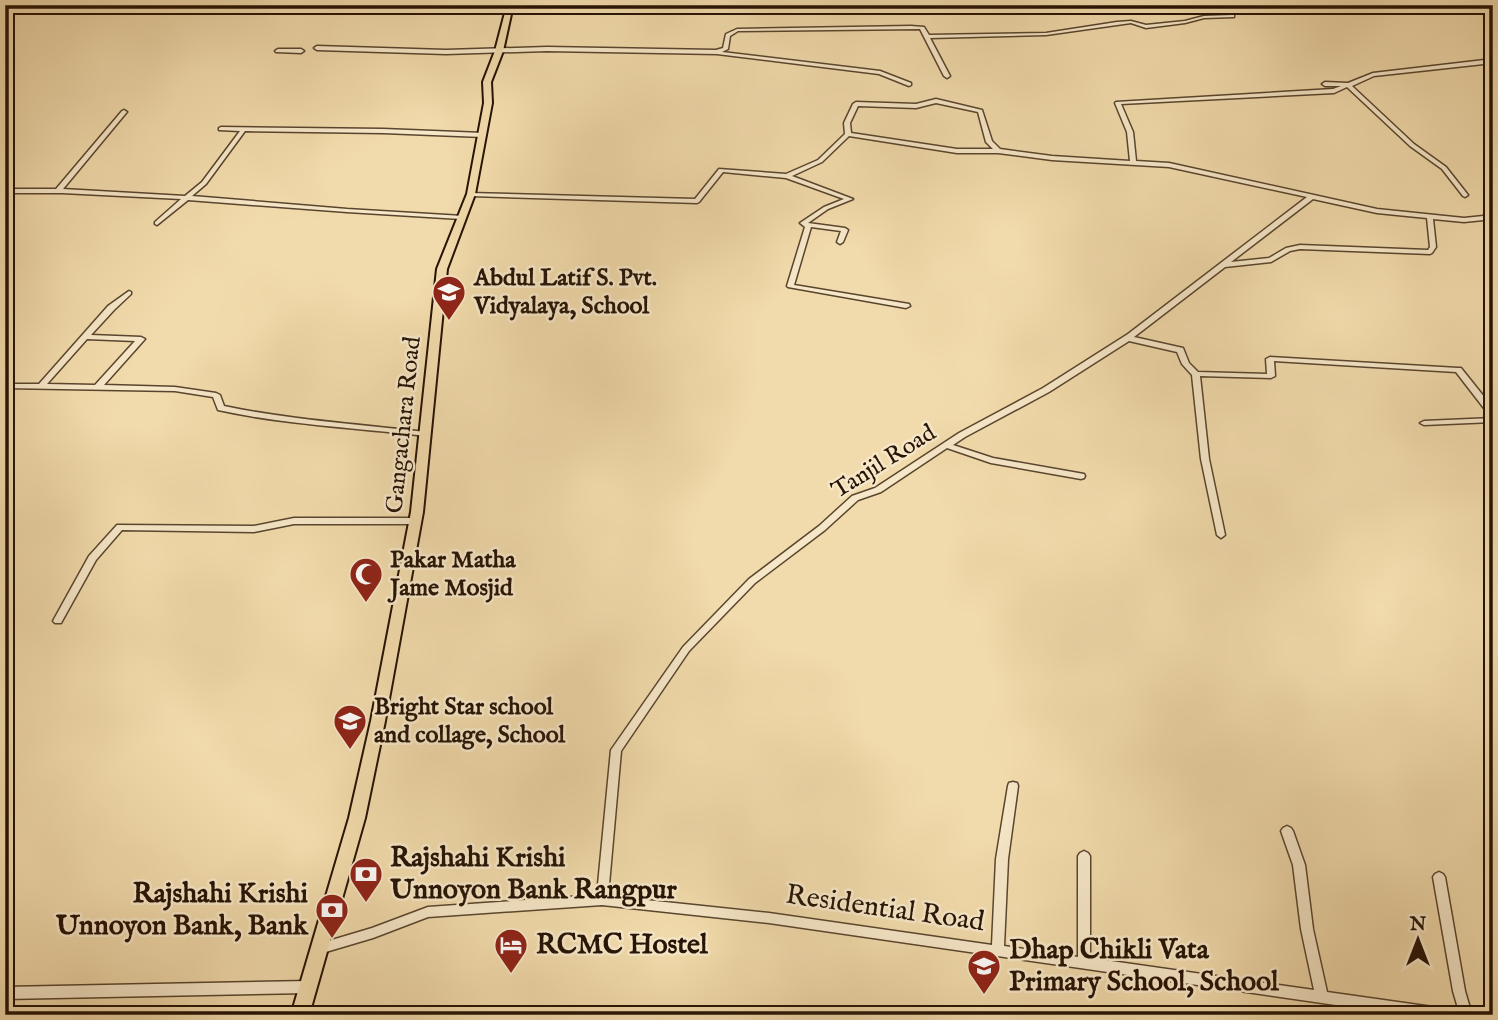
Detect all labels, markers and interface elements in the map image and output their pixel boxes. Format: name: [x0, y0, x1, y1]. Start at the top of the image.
place label: Abdul Latif S. Pvt. Vidyalaya, School: [473, 263, 657, 322]
school or university icon: Abdul Latif S. Pvt. Vidyalaya, School: [430, 273, 468, 322]
street label: Gangachara Road: [379, 335, 429, 515]
street label: Tanjil Road: [826, 418, 942, 506]
place label: Pakar Matha Jame Mosjid: [387, 545, 516, 604]
mosque icon: Pakar Matha Jame Mosjid: [347, 555, 385, 604]
place label: Bright Star school and collage, School: [374, 692, 566, 751]
school or university icon: Bright Star school and collage, School: [331, 702, 369, 751]
place label: Rajshahi Krishi Unnoyon Bank Rangpur: [390, 841, 678, 908]
bank icon: Rajshahi Krishi Unnoyon Bank Rangpur: [347, 855, 385, 904]
place label: Rajshahi Krishi Unnoyon Bank, Bank: [56, 877, 309, 944]
street label: Residential Road: [783, 878, 987, 940]
bank icon: Rajshahi Krishi Unnoyon Bank, Bank: [313, 891, 351, 940]
north arrow: [1382, 904, 1452, 974]
text: N: [1409, 913, 1427, 937]
hotel icon: RCMC Hostel: [492, 926, 530, 975]
place label: RCMC Hostel: [536, 928, 709, 963]
place label: Dhap Chikli Vata Primary School, School: [1009, 933, 1280, 1000]
school or university icon: Dhap Chikli Vata Primary School, School: [965, 947, 1003, 996]

